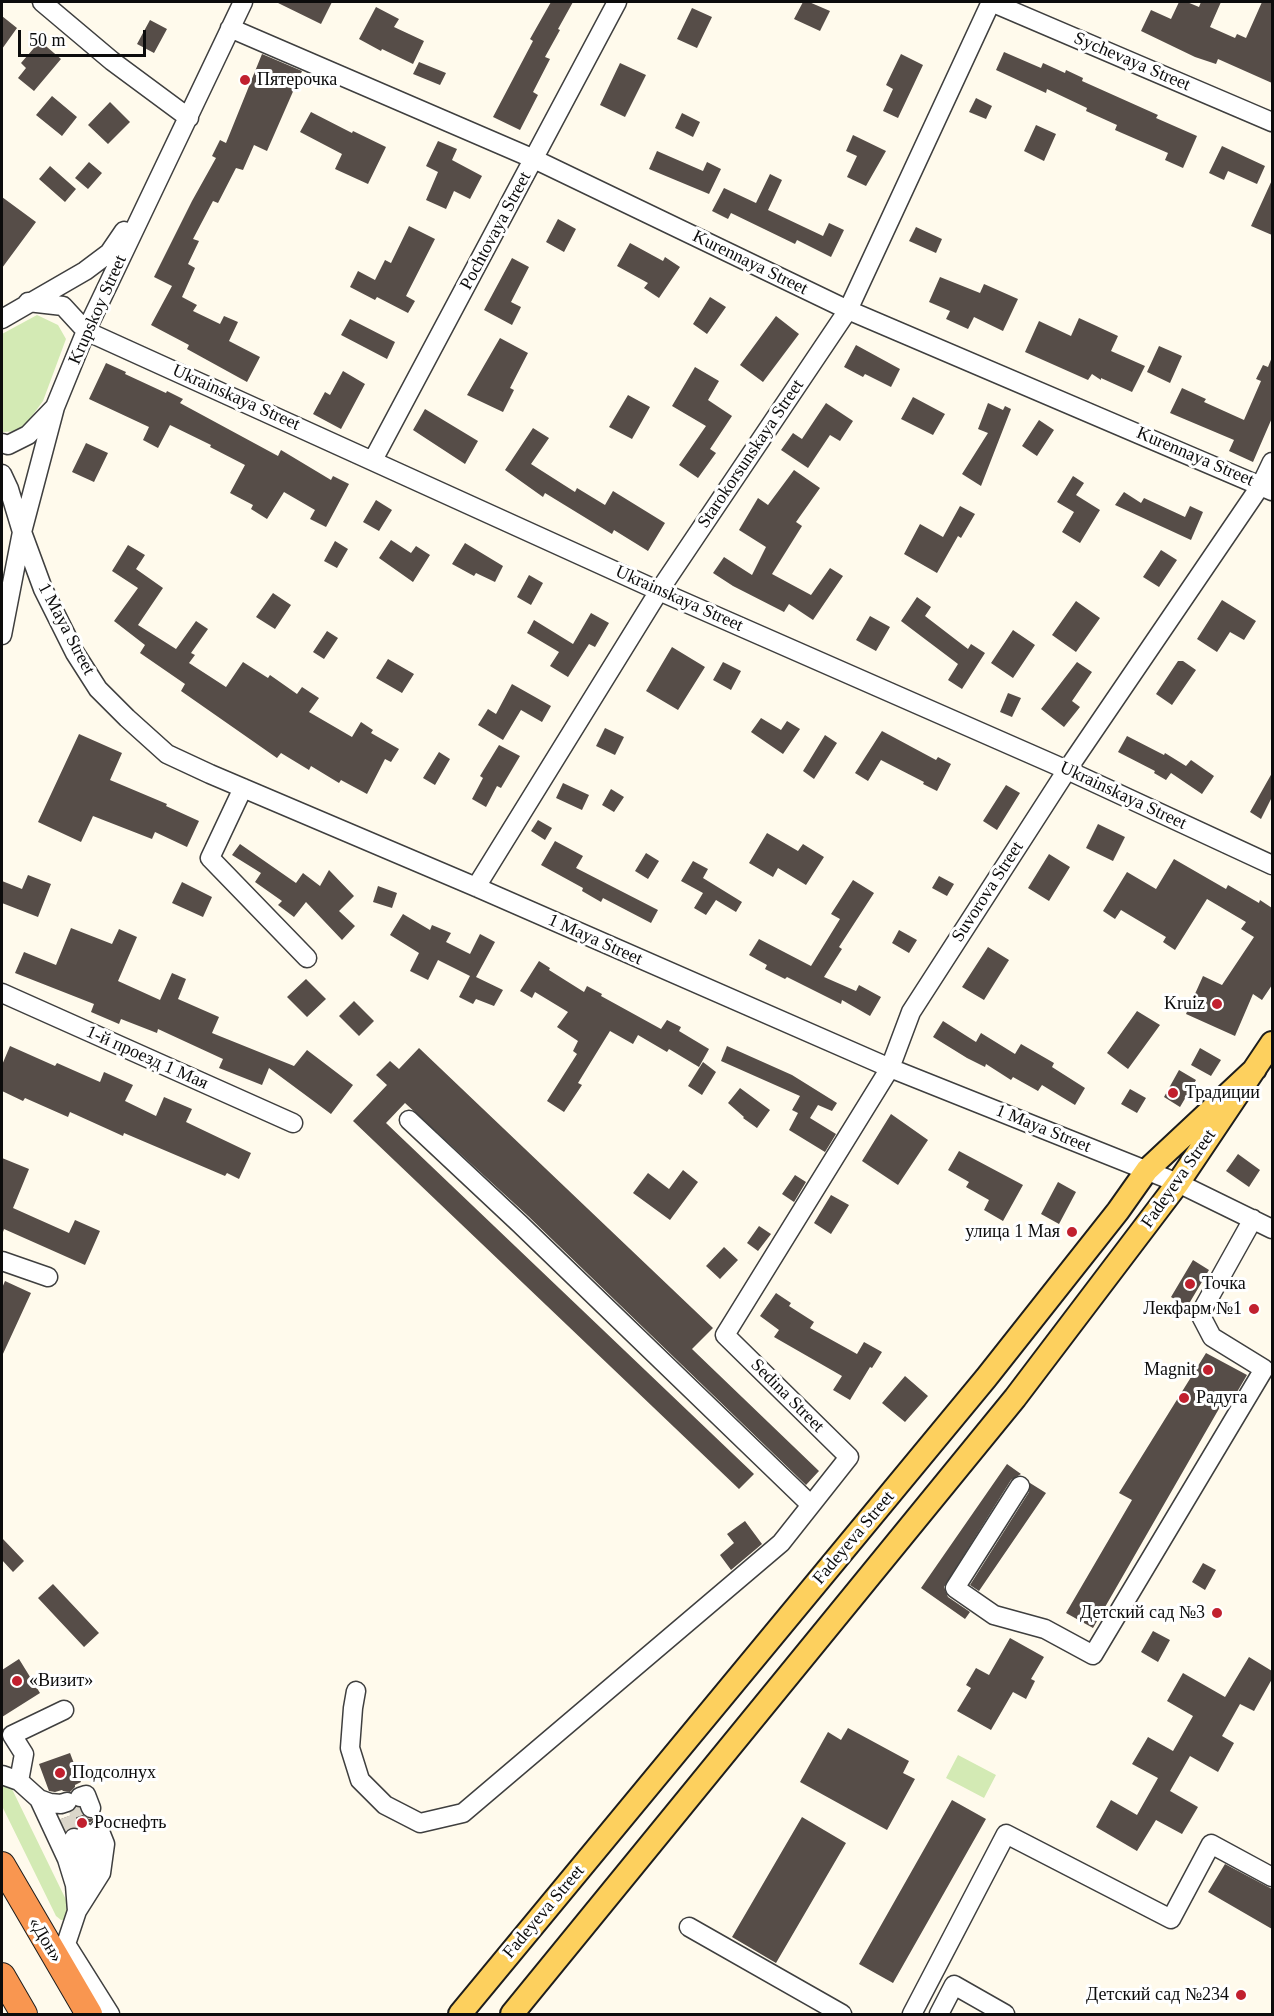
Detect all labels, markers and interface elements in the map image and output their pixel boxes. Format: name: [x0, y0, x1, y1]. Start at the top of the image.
scale bar: [21, 18, 148, 56]
street label: Sychevaya Street: [1071, 28, 1193, 96]
text: 50 m: [29, 30, 66, 50]
place label: Пятерочка: [257, 69, 337, 91]
marker: Пятерочка: [238, 73, 252, 87]
street label: Pochtovaya Street: [456, 168, 536, 294]
street label: Kurennaya Street: [689, 226, 811, 300]
street label: Krupskoy Street: [64, 252, 132, 368]
street label: Ukrainskaya Street: [169, 360, 303, 436]
street label: Starokorsunskaya Street: [693, 376, 809, 532]
street label: Kurennaya Street: [1133, 423, 1257, 491]
street label: Ukrainskaya Street: [612, 561, 746, 637]
street label: 1 Maya Street: [33, 579, 99, 679]
street label: Ukrainskaya Street: [1056, 757, 1190, 835]
street label: Suvorova Street: [947, 838, 1029, 946]
street label: 1 Maya Street: [544, 910, 646, 970]
place label: Kruiz: [1164, 993, 1205, 1015]
marker: Kruiz: [1210, 997, 1224, 1011]
street label: 1-й проезд 1 Мая: [83, 1021, 211, 1095]
place label: Традиции: [1185, 1082, 1260, 1104]
marker: Традиции: [1166, 1086, 1180, 1100]
street label: 1 Maya Street: [992, 1100, 1094, 1158]
street label: Fadeyeva Street: [1137, 1126, 1221, 1232]
place label: улица 1 Мая: [965, 1221, 1060, 1243]
marker: улица 1 Мая: [1065, 1225, 1079, 1239]
place label: Точка: [1202, 1273, 1246, 1295]
marker: Точка: [1183, 1277, 1197, 1291]
place label: Лекфарм №1: [1143, 1298, 1242, 1320]
marker: Лекфарм №1: [1247, 1302, 1261, 1316]
street label: Sedina Street: [746, 1355, 828, 1437]
place label: Magnit: [1144, 1359, 1196, 1381]
marker: Magnit: [1201, 1363, 1215, 1377]
place label: Радуга: [1196, 1387, 1248, 1409]
marker: Радуга: [1177, 1391, 1191, 1405]
street label: Fadeyeva Street: [809, 1487, 899, 1589]
place label: Детский сад №3: [1080, 1602, 1205, 1624]
marker: Детский сад №3: [1210, 1606, 1224, 1620]
place label: «Визит»: [29, 1670, 93, 1692]
marker: «Визит»: [10, 1674, 24, 1688]
place label: Подсолнух: [72, 1762, 156, 1784]
marker: Подсолнух: [53, 1766, 67, 1780]
place label: Роснефть: [94, 1812, 167, 1834]
marker: Роснефть: [75, 1816, 89, 1830]
street label: Fadeyeva Street: [499, 1861, 589, 1963]
street label: «Дон»: [23, 1913, 67, 1967]
place label: Детский сад №234: [1086, 1984, 1229, 2006]
marker: Детский сад №234: [1234, 1988, 1248, 2002]

